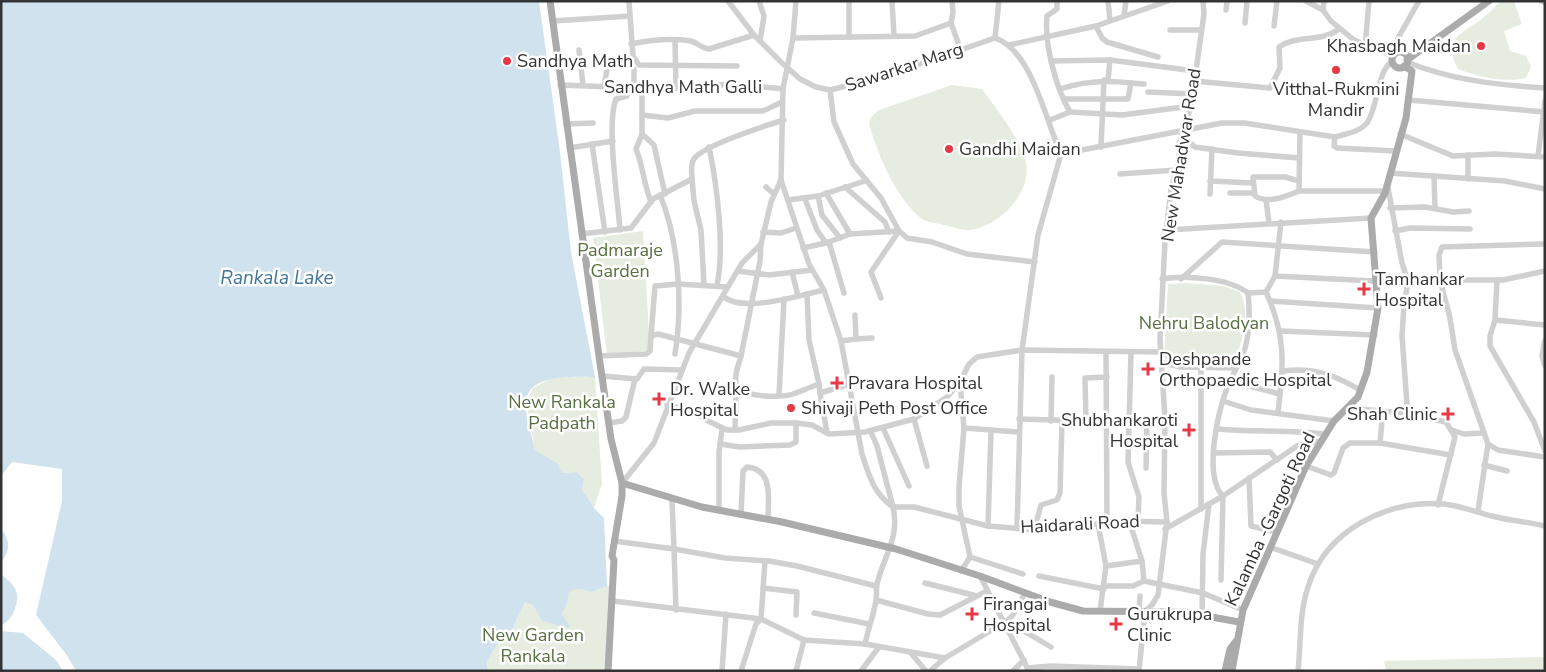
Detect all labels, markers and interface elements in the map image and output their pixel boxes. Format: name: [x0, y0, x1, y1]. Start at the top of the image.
place label: Khasbagh Maidan: [1327, 34, 1471, 58]
street label: Sawarkar Marg: [842, 37, 966, 97]
marker: Khasbagh Maidan: [1475, 40, 1487, 52]
place label: Sandhya Math: [517, 49, 633, 73]
marker: Sandhya Math: [501, 55, 513, 67]
marker: Vitthal-Rukmini Mandir: [1330, 64, 1342, 76]
street label: New Mahadwar Road: [1155, 67, 1207, 243]
street label: Sandhya Math Galli: [604, 75, 762, 99]
place label: Vitthal-Rukmini Mandir: [1272, 77, 1399, 122]
place label: Gandhi Maidan: [959, 137, 1081, 161]
marker: Gandhi Maidan: [943, 143, 955, 155]
park label: Padmaraje Garden: [577, 238, 663, 283]
water label: Rankala Lake: [220, 265, 334, 291]
place label: Tamhankar Hospital: [1375, 267, 1465, 312]
marker: Tamhankar Hospital: [1357, 282, 1371, 296]
park label: Nehru Balodyan: [1139, 311, 1269, 335]
place label: Deshpande Orthopaedic Hospital: [1159, 347, 1332, 392]
marker: Deshpande Orthopaedic Hospital: [1141, 362, 1155, 376]
place label: Pravara Hospital: [848, 371, 983, 395]
marker: Pravara Hospital: [830, 376, 844, 390]
place label: Dr. Walke Hospital: [670, 377, 750, 422]
park label: New Rankala Padpath: [508, 390, 616, 435]
marker: Dr. Walke Hospital: [652, 392, 666, 406]
place label: Shivaji Peth Post Office: [801, 396, 988, 420]
marker: Shivaji Peth Post Office: [785, 402, 797, 414]
place label: Shah Clinic: [1347, 402, 1437, 426]
marker: Shah Clinic: [1441, 407, 1455, 421]
place label: Shubhankaroti Hospital: [1061, 408, 1179, 453]
marker: Shubhankaroti Hospital: [1182, 423, 1196, 437]
street label: Kalamba -Gargoti Road: [1219, 428, 1321, 610]
street label: Haidarali Road: [1020, 509, 1140, 539]
place label: Firangai Hospital: [983, 592, 1052, 637]
place label: Gurukrupa Clinic: [1127, 602, 1212, 647]
marker: Firangai Hospital: [965, 607, 979, 621]
marker: Gurukrupa Clinic: [1109, 617, 1123, 631]
park label: New Garden Rankala: [482, 623, 584, 668]

